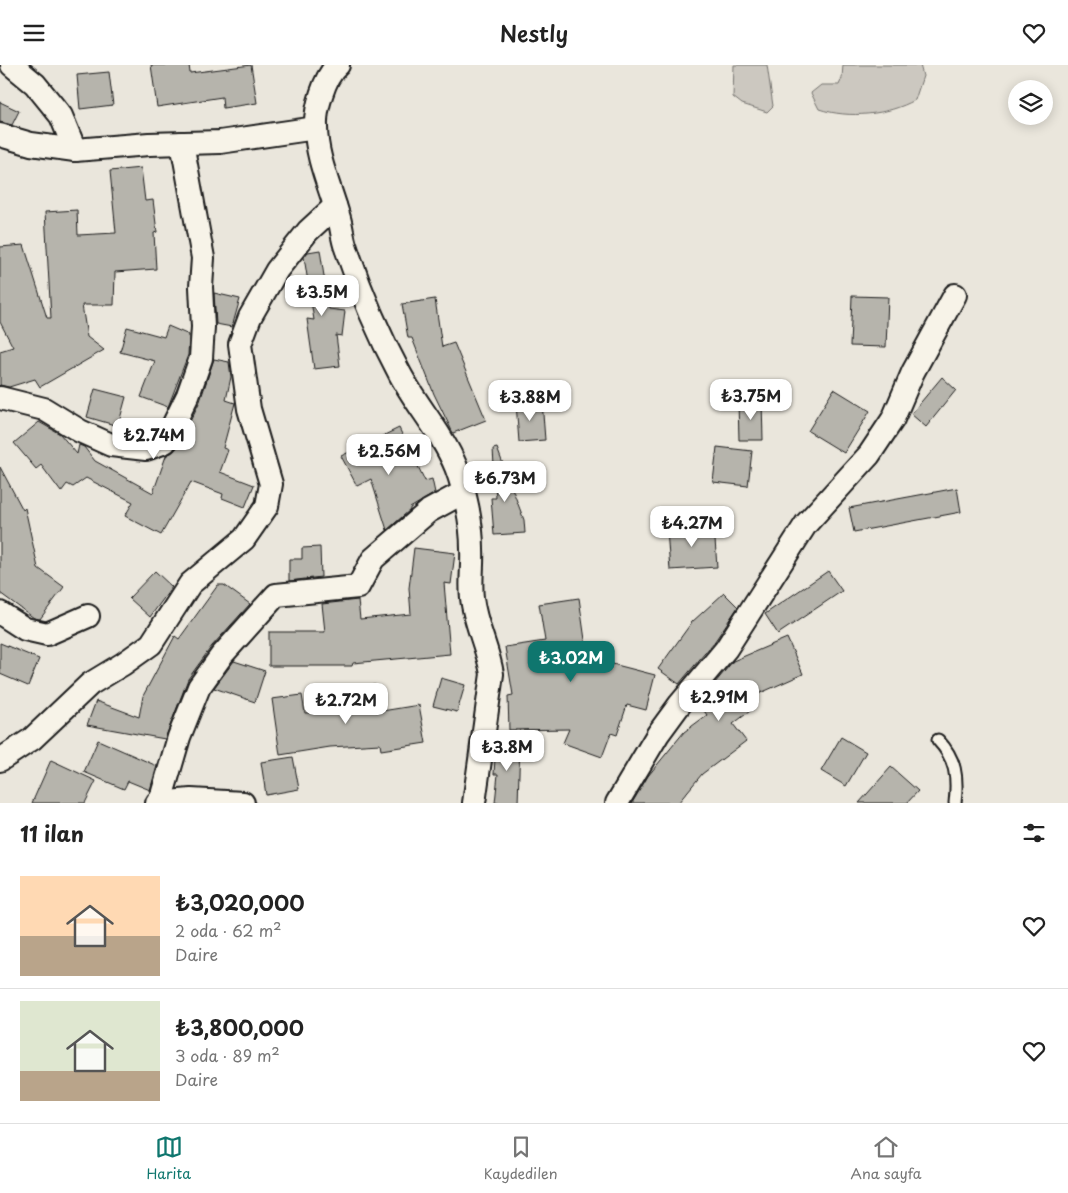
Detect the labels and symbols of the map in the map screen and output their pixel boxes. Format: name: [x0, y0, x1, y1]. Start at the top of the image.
pin: ₺3.5M: [287, 275, 357, 317]
pin: ₺3.88M: [489, 379, 571, 422]
pin: ₺3.75M: [710, 379, 792, 421]
pin: ₺2.74M: [113, 417, 195, 460]
pin: ₺2.56M: [348, 433, 430, 476]
pin: ₺6.73M: [464, 461, 546, 503]
pin: ₺4.27M: [651, 505, 733, 548]
pin: ₺3.02M: [530, 641, 612, 683]
pin: ₺2.91M: [678, 679, 760, 722]
pin: ₺2.72M: [305, 683, 387, 725]
pin: ₺3.8M: [472, 729, 542, 772]

